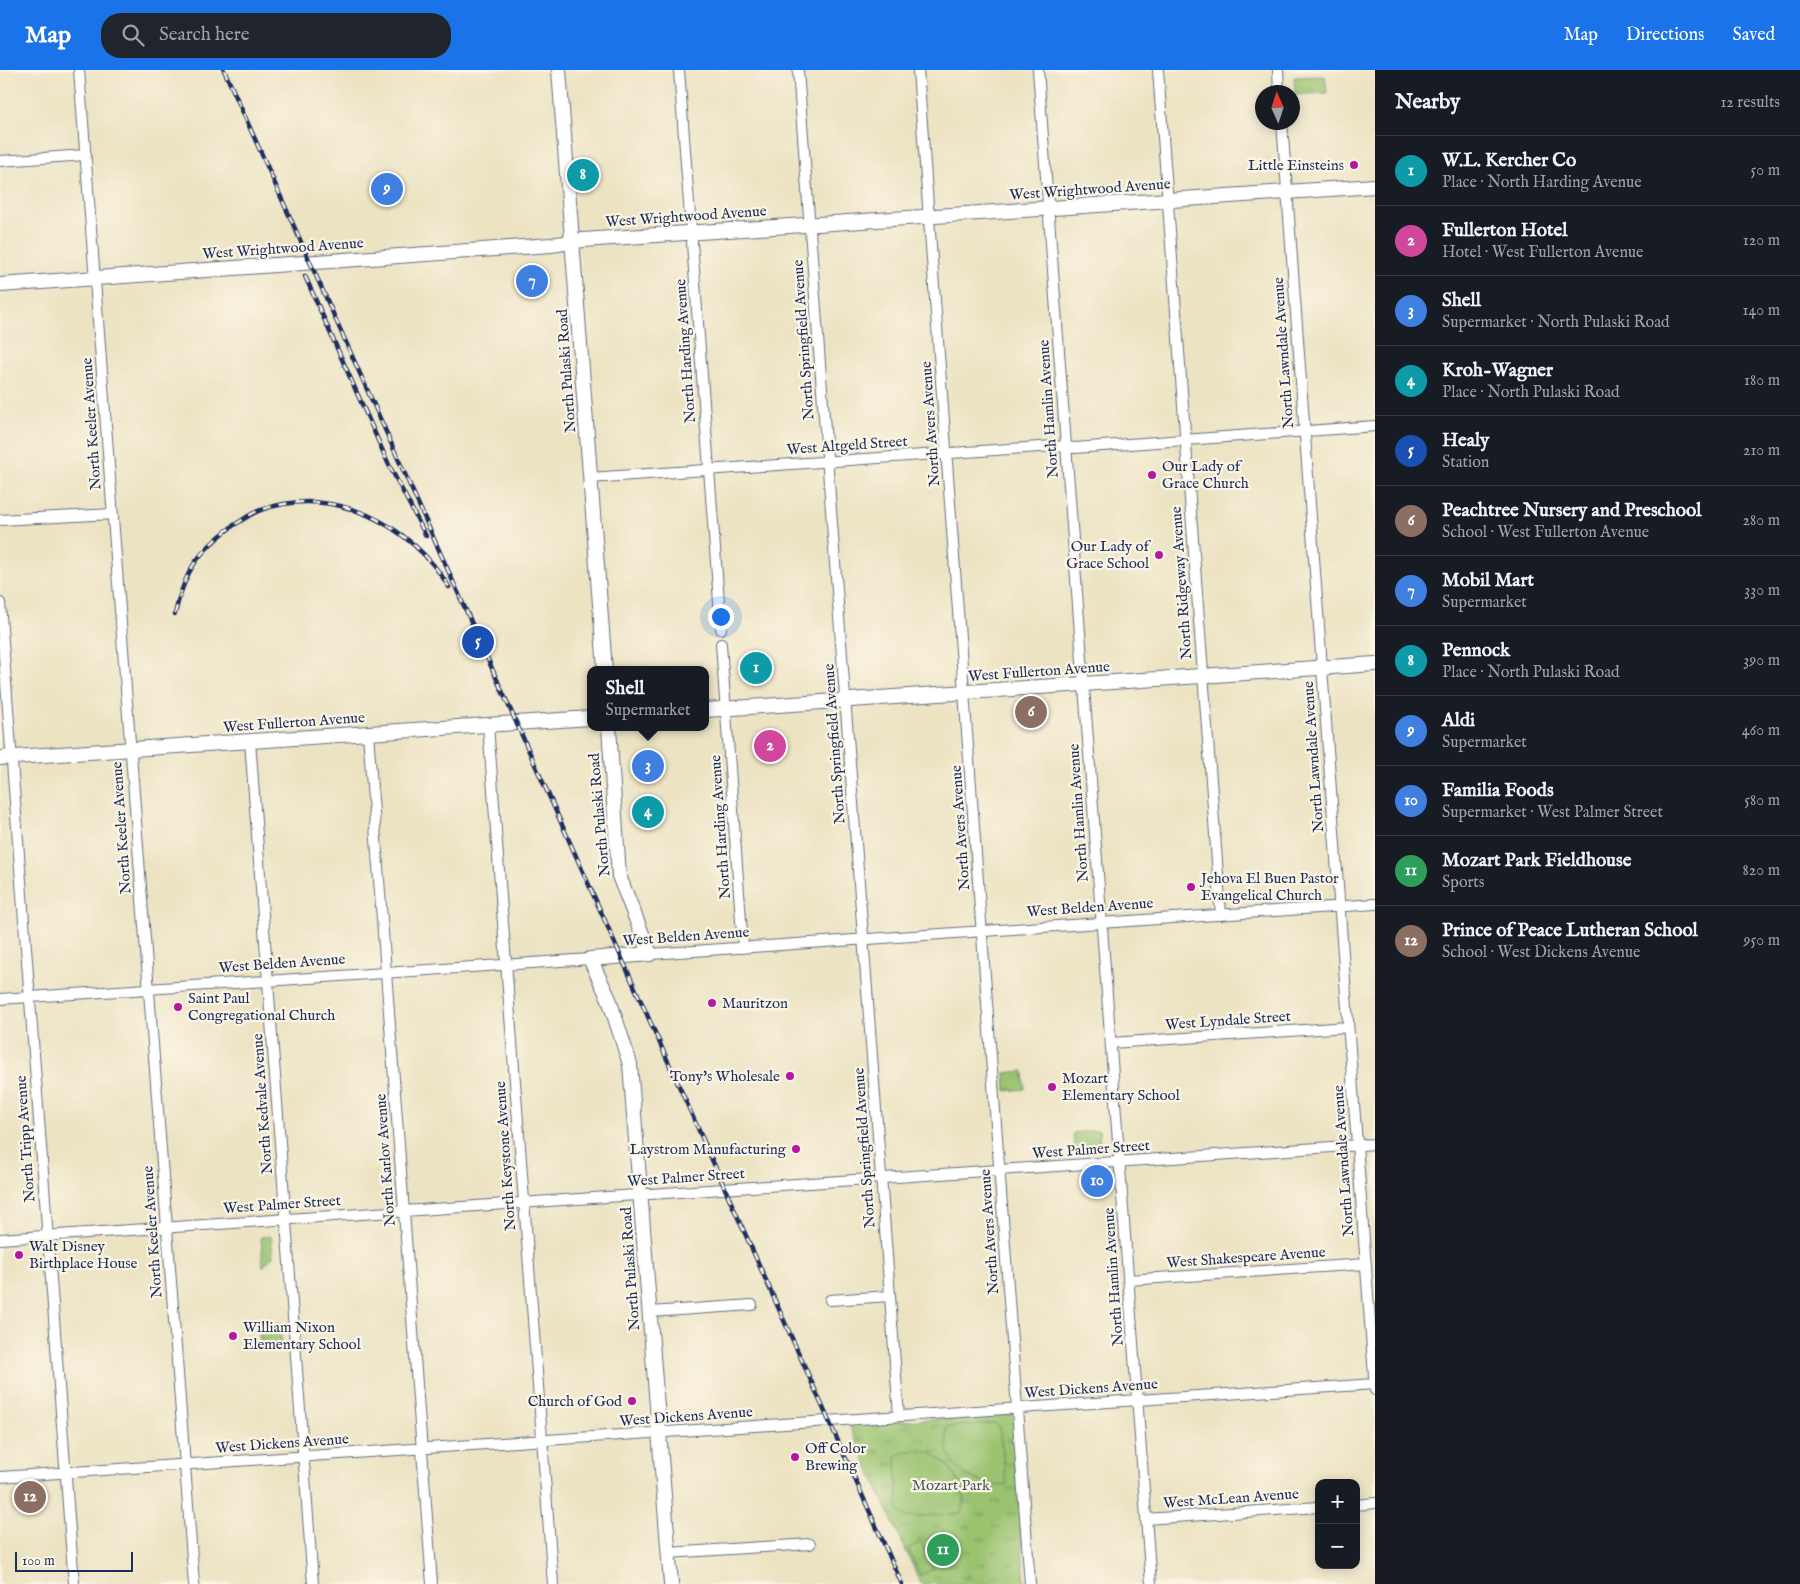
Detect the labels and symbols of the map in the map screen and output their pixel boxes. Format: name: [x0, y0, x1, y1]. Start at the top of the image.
north arrow: [1255, 85, 1300, 130]
pin: 8: [567, 156, 599, 194]
place label: Little Einsteins: [1248, 156, 1344, 175]
marker: Little Einsteins: [1348, 159, 1360, 171]
pin: 9: [371, 170, 403, 208]
street label: West Wrightwood Avenue: [1009, 174, 1171, 205]
street label: West Wrightwood Avenue: [605, 201, 767, 232]
street label: West Wrightwood Avenue: [202, 233, 364, 264]
street label: North Springfield Avenue: [788, 259, 819, 421]
pin: 7: [516, 262, 548, 300]
street label: North Lawndale Avenue: [1269, 276, 1298, 429]
street label: North Harding Avenue: [671, 278, 700, 424]
street label: North Pulaski Road: [553, 307, 580, 434]
street label: North Hamlin Avenue: [1034, 339, 1063, 479]
street label: North Keeler Avenue: [77, 357, 106, 491]
street label: North Avers Avenue: [917, 361, 944, 487]
street label: West Altgeld Street: [786, 432, 908, 459]
place label: Our Lady of Grace Church: [1162, 457, 1249, 493]
marker: Our Lady of Grace Church: [1146, 469, 1158, 481]
street label: North Ridgeway Avenue: [1167, 506, 1196, 660]
place label: Our Lady of Grace School: [1066, 537, 1152, 573]
marker: Our Lady of Grace School: [1153, 549, 1165, 561]
your location: [708, 604, 734, 630]
pin: 5: [462, 623, 494, 661]
pin: 1: [740, 649, 772, 687]
street label: West Fullerton Avenue: [967, 657, 1111, 686]
street label: North Springfield Avenue: [819, 663, 850, 825]
street label: North Lawndale Avenue: [1299, 680, 1328, 833]
pin: 6: [1015, 693, 1047, 731]
street label: West Fullerton Avenue: [222, 708, 366, 737]
pin: 2: [754, 727, 786, 765]
street label: North Hamlin Avenue: [1064, 743, 1093, 883]
pin: 3: [632, 747, 664, 785]
street label: North Pulaski Road: [585, 751, 614, 878]
street label: North Harding Avenue: [706, 754, 735, 900]
street label: North Keeler Avenue: [107, 761, 136, 895]
street label: North Avers Avenue: [947, 765, 974, 891]
pin: 4: [632, 793, 664, 831]
place label: Jehova El Buen Pastor Evangelical Church: [1199, 869, 1339, 905]
marker: Jehova El Buen Pastor Evangelical Church: [1185, 881, 1197, 893]
street label: West Belden Avenue: [1026, 894, 1154, 921]
street label: West Belden Avenue: [622, 923, 750, 950]
street label: West Belden Avenue: [218, 950, 346, 977]
place label: Saint Paul Congregational Church: [188, 989, 335, 1025]
place label: Mauritzon: [722, 994, 788, 1013]
marker: Mauritzon: [706, 997, 718, 1009]
marker: Saint Paul Congregational Church: [172, 1001, 184, 1013]
street label: West Lyndale Street: [1165, 1007, 1291, 1034]
street label: North Kedvale Avenue: [248, 1033, 277, 1175]
place label: Tony's Wholesale: [670, 1067, 780, 1086]
street label: North Springfield Avenue: [849, 1067, 880, 1229]
place label: Mozart Elementary School: [1062, 1069, 1181, 1105]
marker: Tony's Wholesale: [784, 1070, 796, 1082]
street label: North Tripp Avenue: [12, 1075, 39, 1203]
street label: North Keystone Avenue: [491, 1080, 520, 1231]
marker: Mozart Elementary School: [1046, 1081, 1058, 1093]
street label: North Lawndale Avenue: [1329, 1084, 1358, 1237]
street label: North Karlov Avenue: [371, 1093, 400, 1227]
street label: West Palmer Street: [1032, 1136, 1150, 1163]
place label: Laystrom Manufacturing: [630, 1140, 787, 1159]
marker: Laystrom Manufacturing: [790, 1143, 802, 1155]
pin: 10: [1081, 1162, 1113, 1200]
street label: West Palmer Street: [627, 1164, 745, 1191]
street label: North Keeler Avenue: [138, 1165, 167, 1299]
street label: North Avers Avenue: [976, 1169, 1003, 1295]
street label: West Palmer Street: [223, 1191, 341, 1218]
street label: North Pulaski Road: [617, 1205, 644, 1332]
street label: North Hamlin Avenue: [1099, 1207, 1128, 1347]
place label: Walt Disney Birthplace House: [29, 1237, 138, 1273]
street label: West Shakespeare Avenue: [1166, 1242, 1326, 1273]
marker: Walt Disney Birthplace House: [13, 1249, 25, 1261]
place label: William Nixon Elementary School: [243, 1318, 362, 1354]
marker: William Nixon Elementary School: [227, 1330, 239, 1342]
street label: West Dickens Avenue: [1024, 1374, 1159, 1403]
place label: Church of God: [528, 1392, 623, 1411]
marker: Church of God: [626, 1395, 638, 1407]
street label: West Dickens Avenue: [619, 1402, 754, 1431]
street label: West Dickens Avenue: [215, 1429, 350, 1458]
place label: Off Color Brewing: [805, 1439, 866, 1475]
marker: Off Color Brewing: [789, 1451, 801, 1463]
park label: Mozart Park: [912, 1476, 991, 1495]
pin: 12: [14, 1478, 46, 1516]
street label: West McLean Avenue: [1163, 1484, 1300, 1513]
pin: 11: [927, 1531, 959, 1569]
scale bar: [15, 1549, 132, 1572]

